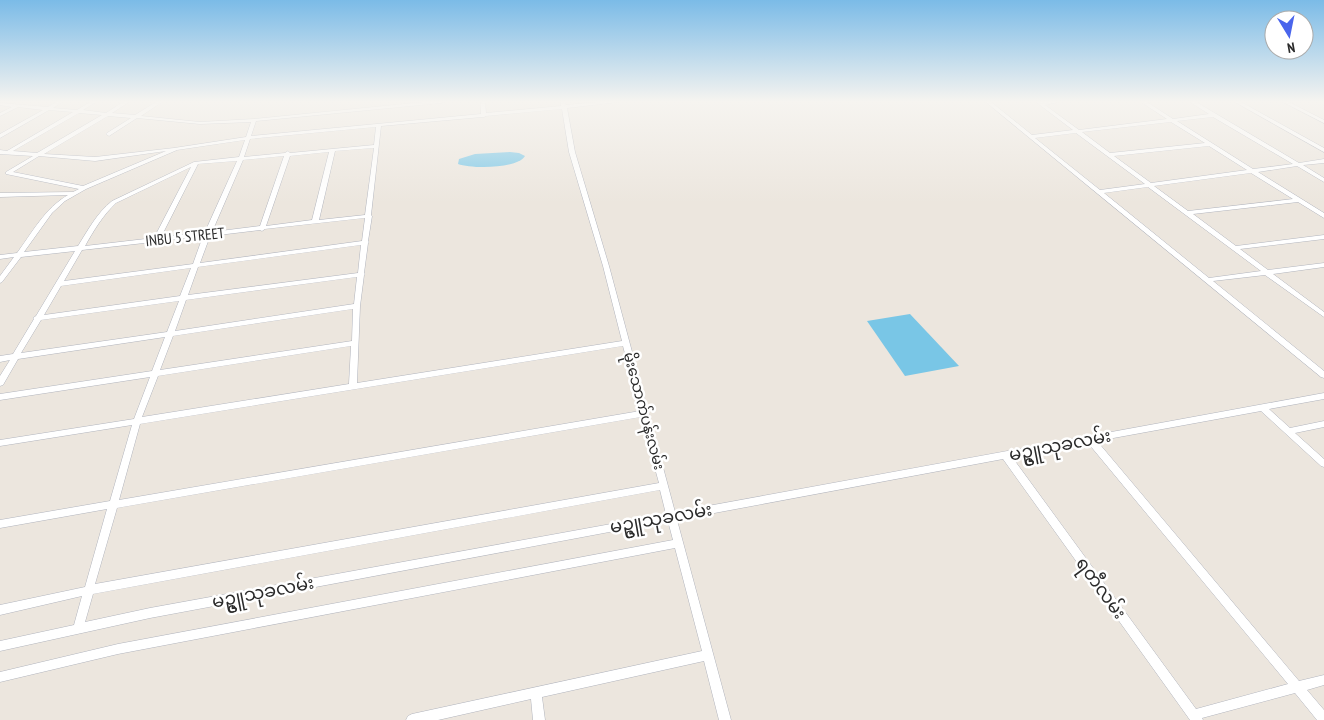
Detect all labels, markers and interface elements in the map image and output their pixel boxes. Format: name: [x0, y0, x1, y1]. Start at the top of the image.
north arrow: [1264, 10, 1314, 60]
text: N: [1286, 38, 1297, 57]
street label: INBU 5 STREET: [144, 223, 226, 250]
street label: မိုးသောက်ပန်းလမ်း: [617, 350, 669, 473]
street label: မဥ္ဇူသုခလမ်း: [1007, 422, 1114, 470]
street label: မဥ္ဇူသုခလမ်း: [608, 496, 715, 542]
street label: ရတီလမ်း: [1068, 551, 1133, 626]
street label: မဥ္ဇူသုခလမ်း: [210, 569, 317, 617]

